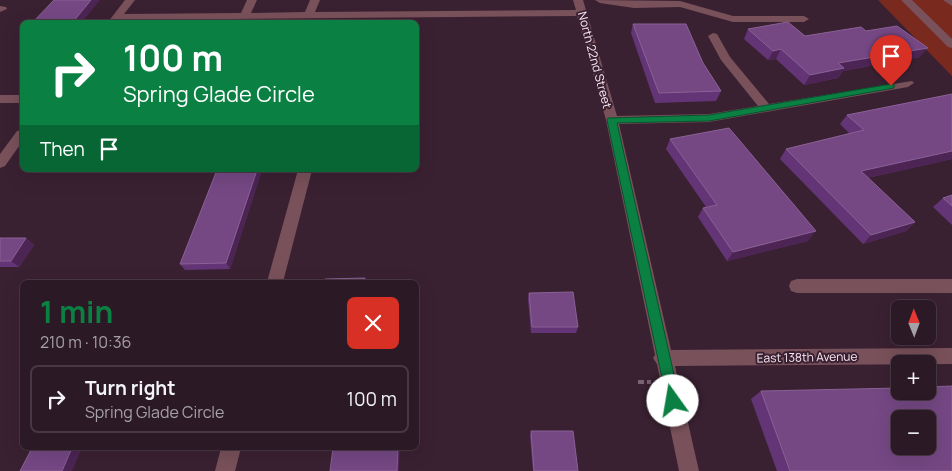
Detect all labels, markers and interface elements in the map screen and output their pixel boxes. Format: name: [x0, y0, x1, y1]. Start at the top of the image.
street label: North 22nd Street: [574, 10, 616, 110]
text: 100 m: [123, 34, 223, 82]
pin: [870, 35, 912, 86]
icon: right: [40, 40, 105, 105]
icon: arrive: [877, 42, 905, 70]
text: Spring Glade Circle: [123, 79, 315, 109]
icon: arrive: [95, 135, 123, 163]
text: Then: [40, 136, 85, 162]
text: 1 min: [40, 291, 113, 332]
button: close: [347, 297, 399, 349]
north arrow: [891, 300, 936, 345]
map controls: [891, 300, 936, 455]
text: 210 m · 10:36: [40, 331, 131, 353]
street label: East 138th Avenue: [756, 348, 858, 366]
button: +: [891, 355, 936, 400]
position arrow: [646, 374, 698, 426]
text: Turn right: [85, 375, 175, 401]
icon: right: [42, 385, 70, 413]
text: 100 m: [346, 386, 397, 412]
text: Spring Glade Circle: [85, 401, 224, 423]
button: −: [891, 410, 936, 455]

